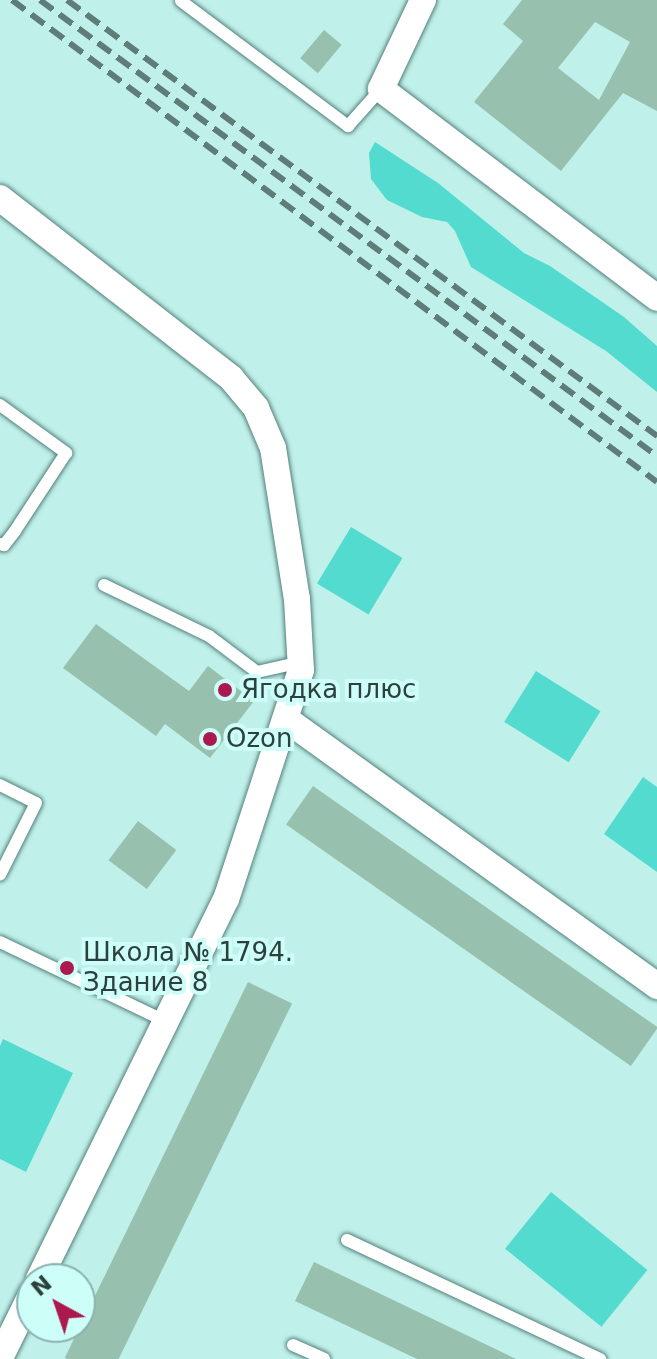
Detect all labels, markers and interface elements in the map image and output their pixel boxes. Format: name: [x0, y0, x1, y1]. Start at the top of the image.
place label: Ягодка плюс: [241, 674, 416, 706]
marker: Ягодка плюс: [216, 681, 234, 699]
place label: Ozon: [226, 723, 292, 755]
marker: Ozon: [201, 730, 219, 748]
place label: Школа № 1794. Здание 8: [83, 937, 293, 998]
marker: Школа № 1794. Здание 8: [58, 959, 76, 977]
north arrow: [16, 1263, 96, 1343]
text: N: [26, 1270, 57, 1301]

